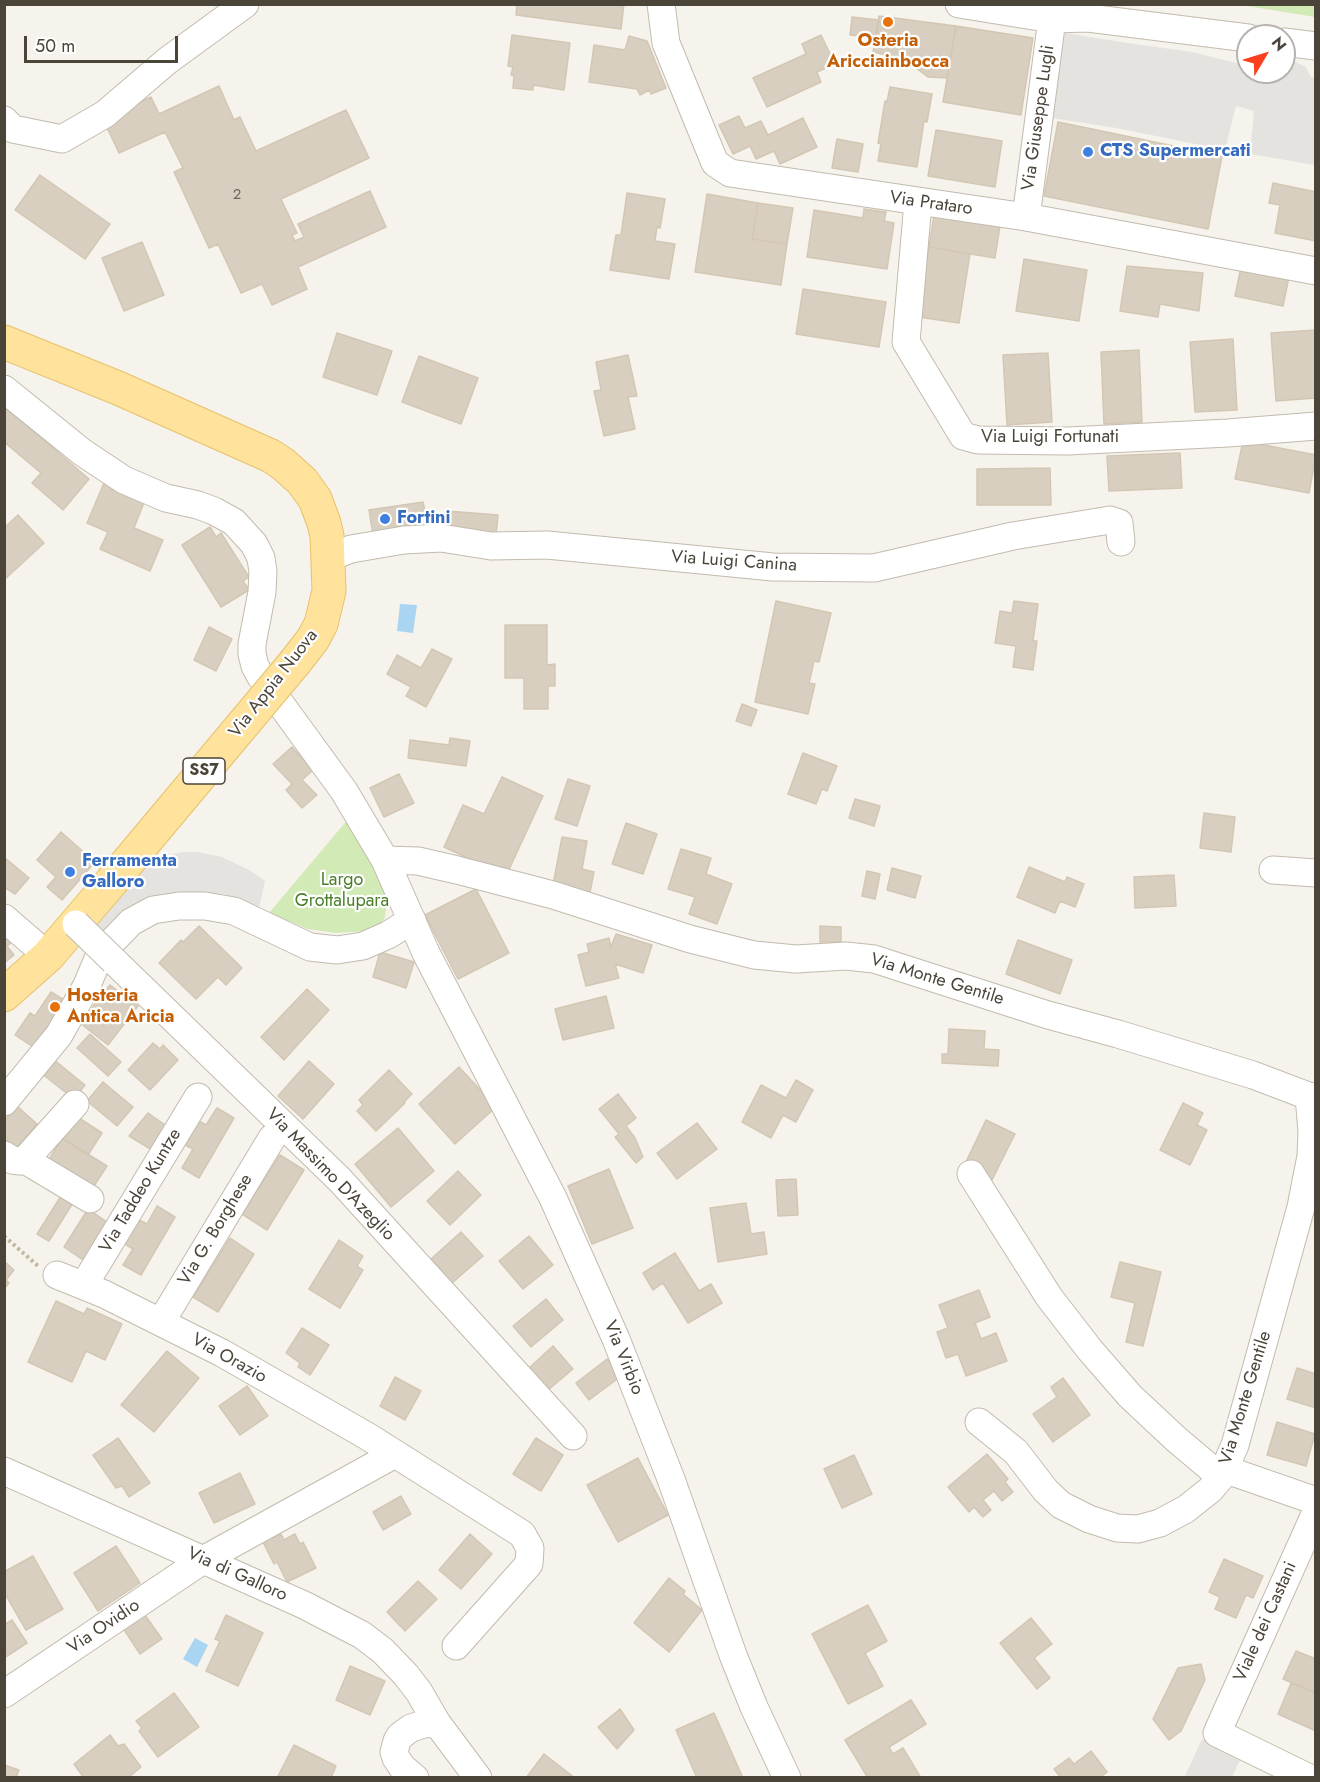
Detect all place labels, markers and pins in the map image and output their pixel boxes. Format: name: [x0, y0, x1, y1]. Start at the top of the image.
marker: Osteria Aricciainbocca: [881, 15, 895, 29]
place label: Osteria Aricciainbocca: [827, 31, 949, 74]
place label: CTS Supermercati: [1100, 141, 1251, 163]
marker: CTS Supermercati: [1081, 145, 1095, 159]
place label: Fortini: [397, 508, 450, 530]
marker: Fortini: [378, 512, 392, 526]
place label: Ferramenta Galloro: [82, 851, 177, 894]
marker: Ferramenta Galloro: [63, 865, 77, 879]
place label: Hosteria Antica Aricia: [67, 986, 174, 1028]
marker: Hosteria Antica Aricia: [48, 1000, 62, 1014]

